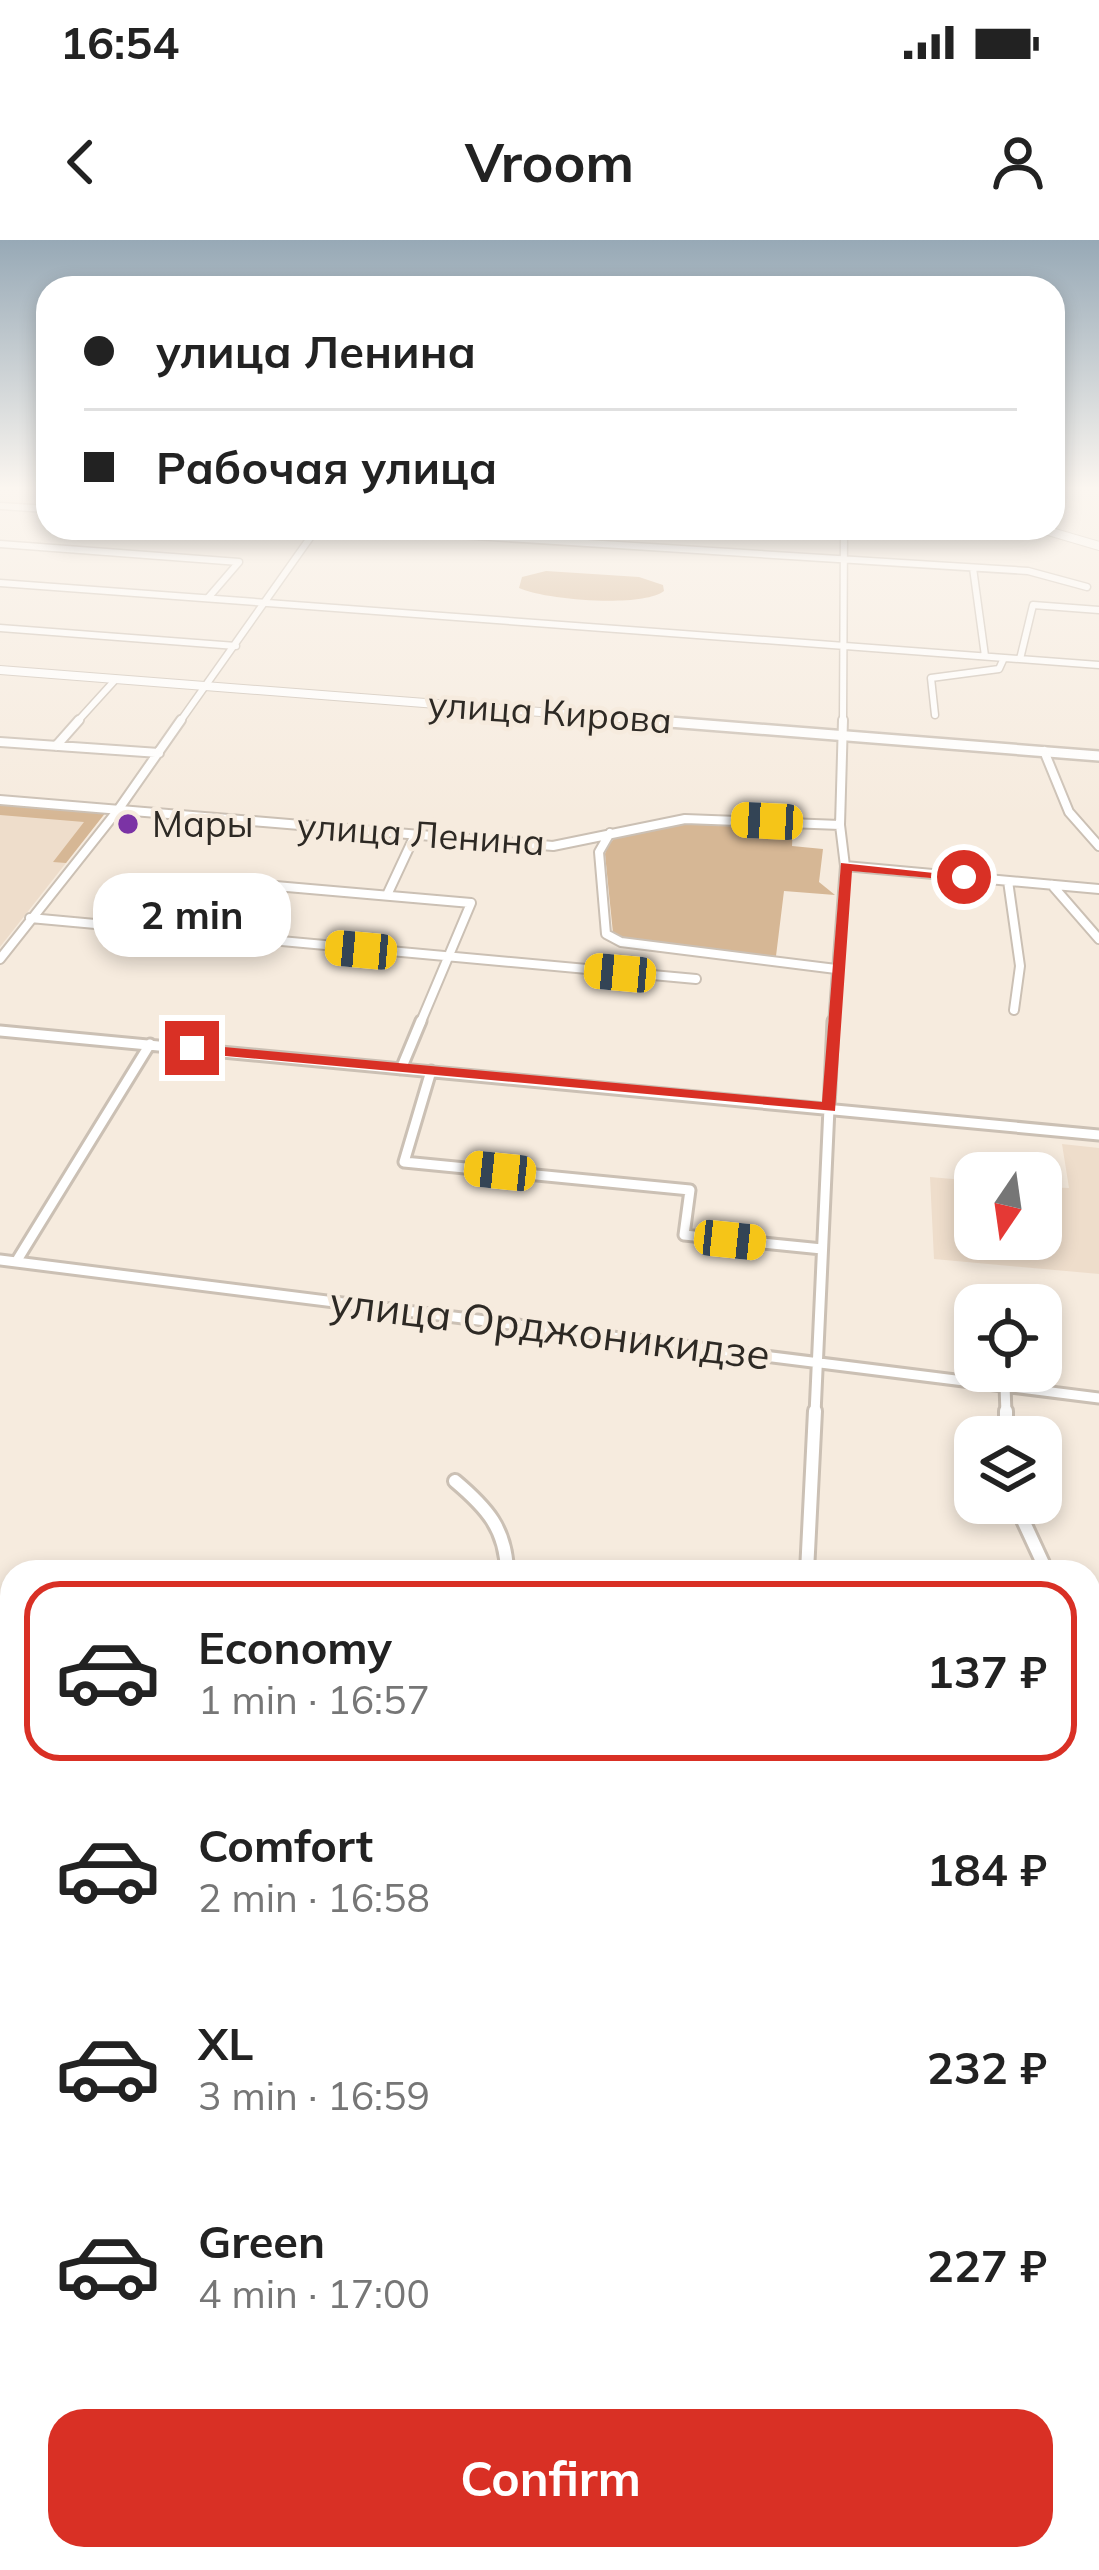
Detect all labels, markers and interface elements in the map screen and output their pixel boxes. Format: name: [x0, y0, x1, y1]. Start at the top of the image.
text: 16:54: [60, 14, 179, 70]
text: Vroom: [465, 128, 634, 196]
icon: back: [48, 129, 114, 195]
icon: person: [985, 129, 1051, 195]
text: улица Ленина: [156, 323, 476, 379]
text: Рабочая улица: [156, 439, 497, 495]
street label: улица Кирова: [427, 681, 673, 742]
place label: Мары: [152, 801, 254, 846]
car: [730, 801, 804, 841]
street label: улица Ленина: [296, 802, 546, 865]
marker: Мары: [115, 811, 141, 837]
route start: [937, 850, 991, 904]
callout: 2 min: [93, 874, 291, 958]
text: 2 min: [141, 890, 243, 939]
car: [324, 929, 398, 971]
car: [583, 952, 657, 994]
route end: [165, 1021, 219, 1075]
car: [462, 1149, 538, 1193]
north arrow: [954, 1152, 1062, 1260]
map controls: [954, 1152, 1062, 1524]
car: [692, 1218, 768, 1262]
street label: улица Орджоникидзе: [327, 1274, 773, 1381]
button: locate: [954, 1284, 1062, 1392]
button: layers: [954, 1416, 1062, 1524]
icon: car: [54, 1617, 162, 1725]
text: Economy: [198, 1619, 392, 1675]
text: 137 ₽: [927, 1643, 1047, 1699]
text: 1 min · 16:57: [198, 1675, 430, 1724]
icon: car: [54, 1815, 162, 1923]
text: Comfort: [198, 1817, 373, 1873]
text: 184 ₽: [927, 1841, 1047, 1897]
text: 2 min · 16:58: [198, 1873, 430, 1922]
icon: car: [54, 2013, 162, 2121]
text: XL: [198, 2015, 253, 2071]
text: 232 ₽: [927, 2039, 1047, 2095]
text: 3 min · 16:59: [198, 2071, 430, 2120]
icon: car: [54, 2211, 162, 2319]
text: Green: [198, 2213, 325, 2269]
text: 227 ₽: [927, 2237, 1047, 2293]
text: 4 min · 17:00: [198, 2269, 430, 2318]
button: Confirm: [48, 2409, 1053, 2547]

